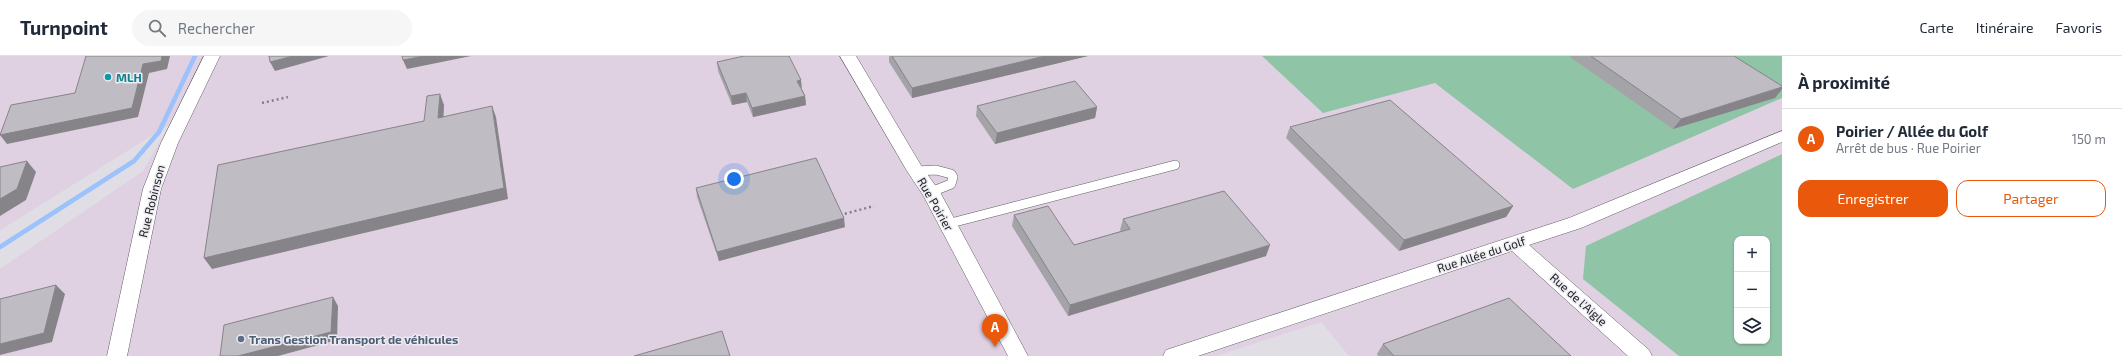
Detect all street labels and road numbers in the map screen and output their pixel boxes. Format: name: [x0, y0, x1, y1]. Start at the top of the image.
street label: Rue Robinson: [135, 163, 167, 239]
street label: Rue Poirier: [915, 175, 957, 233]
street label: Rue Allée du Golf: [1435, 233, 1527, 275]
street label: Rue de l'Aigle: [1548, 270, 1610, 328]

